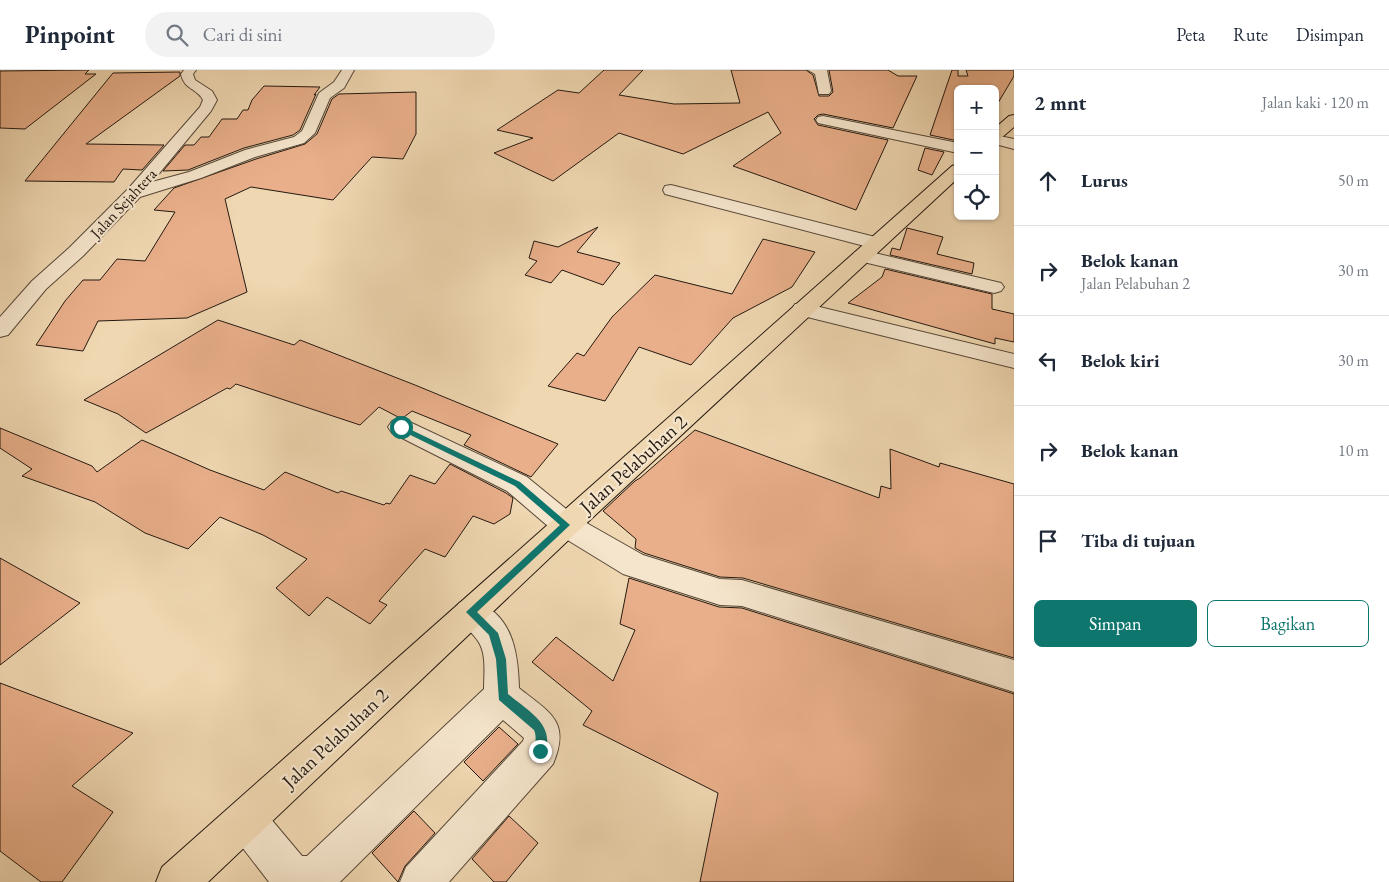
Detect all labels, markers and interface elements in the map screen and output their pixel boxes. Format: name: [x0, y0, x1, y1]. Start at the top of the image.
search box: [145, 12, 495, 57]
text: Pinpoint: [25, 19, 115, 50]
icon: search: [163, 21, 191, 49]
text: Cari di sini: [203, 22, 282, 47]
text: Peta: [1176, 23, 1205, 46]
text: Rute: [1233, 23, 1268, 46]
text: Disimpan: [1296, 23, 1364, 46]
map controls: [954, 85, 999, 220]
button: +: [954, 85, 999, 130]
text: 2 mnt: [1034, 89, 1086, 116]
text: Jalan kaki · 120 m: [1262, 92, 1369, 113]
button: −: [954, 130, 999, 175]
street label: Jalan Sejahtera: [84, 163, 162, 244]
icon: ahead: [1034, 167, 1062, 195]
text: Lurus: [1081, 168, 1128, 193]
text: 50 m: [1338, 170, 1369, 191]
button: locate: [954, 175, 999, 220]
text: Belok kanan: [1081, 248, 1179, 273]
icon: right: [1034, 257, 1062, 285]
text: 30 m: [1338, 260, 1369, 281]
text: Jalan Pelabuhan 2: [1081, 273, 1190, 294]
icon: left: [1034, 347, 1062, 375]
text: Belok kiri: [1081, 348, 1160, 373]
text: 30 m: [1338, 350, 1369, 371]
street label: Jalan Pelabuhan 2: [572, 409, 693, 521]
route start: [390, 416, 413, 439]
icon: right: [1034, 437, 1062, 465]
text: Belok kanan: [1081, 438, 1179, 463]
text: 10 m: [1338, 440, 1369, 461]
icon: arrive: [1034, 527, 1062, 555]
text: Tiba di tujuan: [1081, 528, 1195, 553]
button: Simpan: [1034, 600, 1197, 647]
button: Bagikan: [1207, 600, 1369, 647]
street label: Jalan Pelabuhan 2: [275, 682, 394, 795]
route end: [529, 740, 552, 763]

